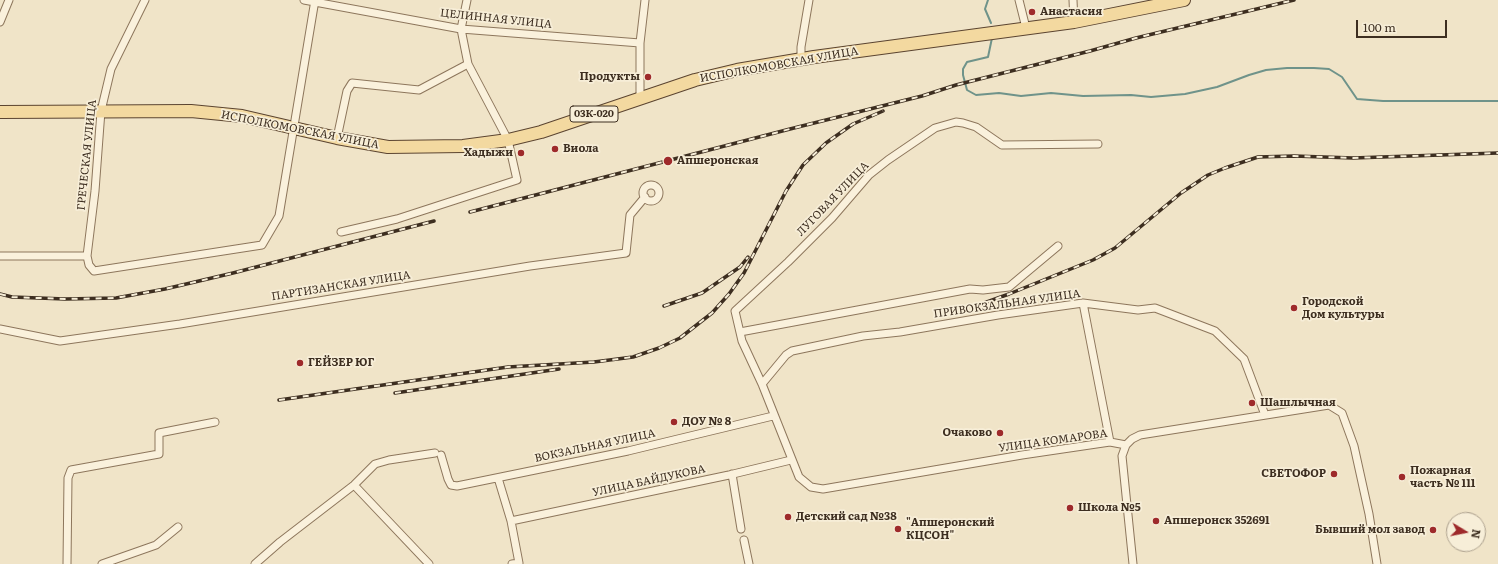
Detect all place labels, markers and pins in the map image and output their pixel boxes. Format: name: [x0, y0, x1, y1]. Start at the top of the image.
place label: Анастасия: [1040, 5, 1102, 19]
marker: Анастасия: [1027, 7, 1037, 17]
place label: Продукты: [580, 70, 640, 84]
marker: Продукты: [643, 72, 653, 82]
place label: Виола: [563, 142, 599, 156]
marker: Виола: [550, 144, 560, 154]
place label: Хадыжи: [464, 146, 513, 160]
marker: Хадыжи: [516, 148, 526, 158]
place label: Апшеронская: [677, 154, 759, 168]
marker: Апшеронская: [662, 155, 674, 167]
place label: Городской Дом культуры: [1302, 295, 1384, 321]
marker: Городской Дом культуры: [1289, 303, 1299, 313]
place label: ГЕЙЗЕР ЮГ: [308, 356, 374, 370]
marker: ГЕЙЗЕР ЮГ: [295, 358, 305, 368]
place label: Шашлычная: [1260, 396, 1336, 410]
marker: Шашлычная: [1247, 398, 1257, 408]
place label: ДОУ № 8: [682, 415, 731, 429]
marker: ДОУ № 8: [669, 417, 679, 427]
place label: Очаково: [943, 426, 992, 440]
marker: Очаково: [995, 428, 1005, 438]
place label: Пожарная часть № 111: [1410, 464, 1475, 490]
place label: СВЕТОФОР: [1261, 467, 1326, 481]
marker: СВЕТОФОР: [1329, 469, 1339, 479]
marker: Пожарная часть № 111: [1397, 472, 1407, 482]
place label: Школа №5: [1078, 501, 1141, 515]
marker: Школа №5: [1065, 503, 1075, 513]
place label: Детский сад №38: [796, 510, 897, 524]
marker: Детский сад №38: [783, 512, 793, 522]
place label: Апшеронск 352691: [1164, 514, 1270, 528]
place label: "Апшеронский КЦСОН": [906, 516, 995, 542]
marker: Апшеронск 352691: [1151, 516, 1161, 526]
place label: Бывший мол завод: [1315, 523, 1425, 537]
marker: "Апшеронский КЦСОН": [893, 524, 903, 534]
marker: Бывший мол завод: [1428, 525, 1438, 535]

